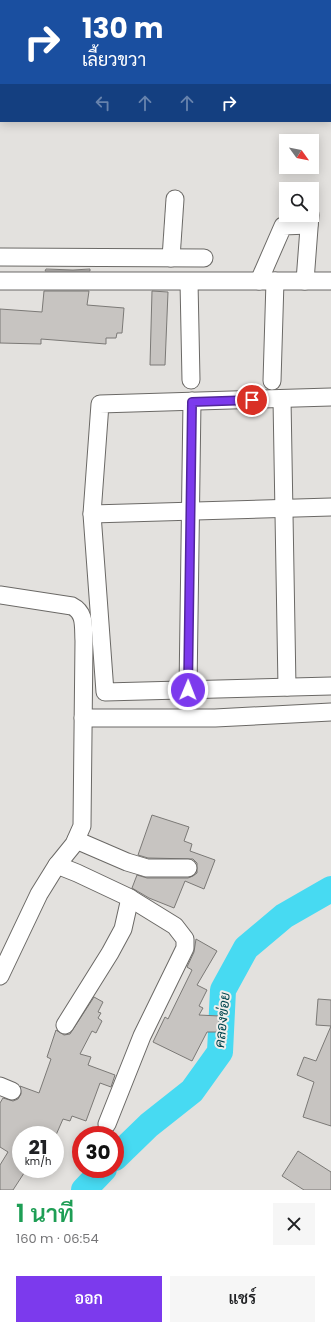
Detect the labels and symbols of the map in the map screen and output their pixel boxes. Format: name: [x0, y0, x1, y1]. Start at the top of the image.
north arrow: [279, 134, 319, 174]
pin: [235, 383, 269, 417]
position arrow: [167, 669, 209, 711]
water label: คลองข่อย: [209, 991, 235, 1049]
speed limit sign: 30: [72, 1126, 124, 1178]

